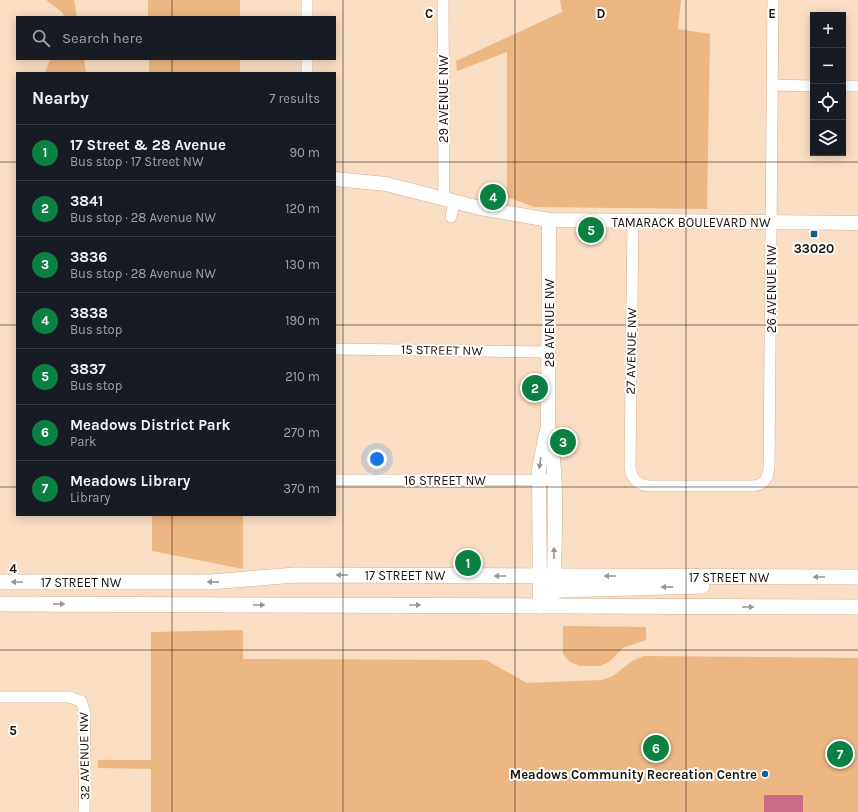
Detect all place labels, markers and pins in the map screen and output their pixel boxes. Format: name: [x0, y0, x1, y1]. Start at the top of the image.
pin: 4: [480, 182, 506, 212]
pin: 5: [578, 215, 604, 245]
marker: 33020: [809, 229, 819, 239]
place label: 33020: [794, 241, 834, 256]
pin: 2: [522, 373, 548, 403]
pin: 3: [550, 427, 576, 457]
pin: 1: [455, 548, 481, 578]
pin: 6: [643, 733, 669, 763]
pin: 7: [827, 739, 853, 769]
place label: Meadows Community Recreation Centre: [510, 767, 757, 782]
marker: Meadows Community Recreation Centre: [760, 769, 770, 779]

